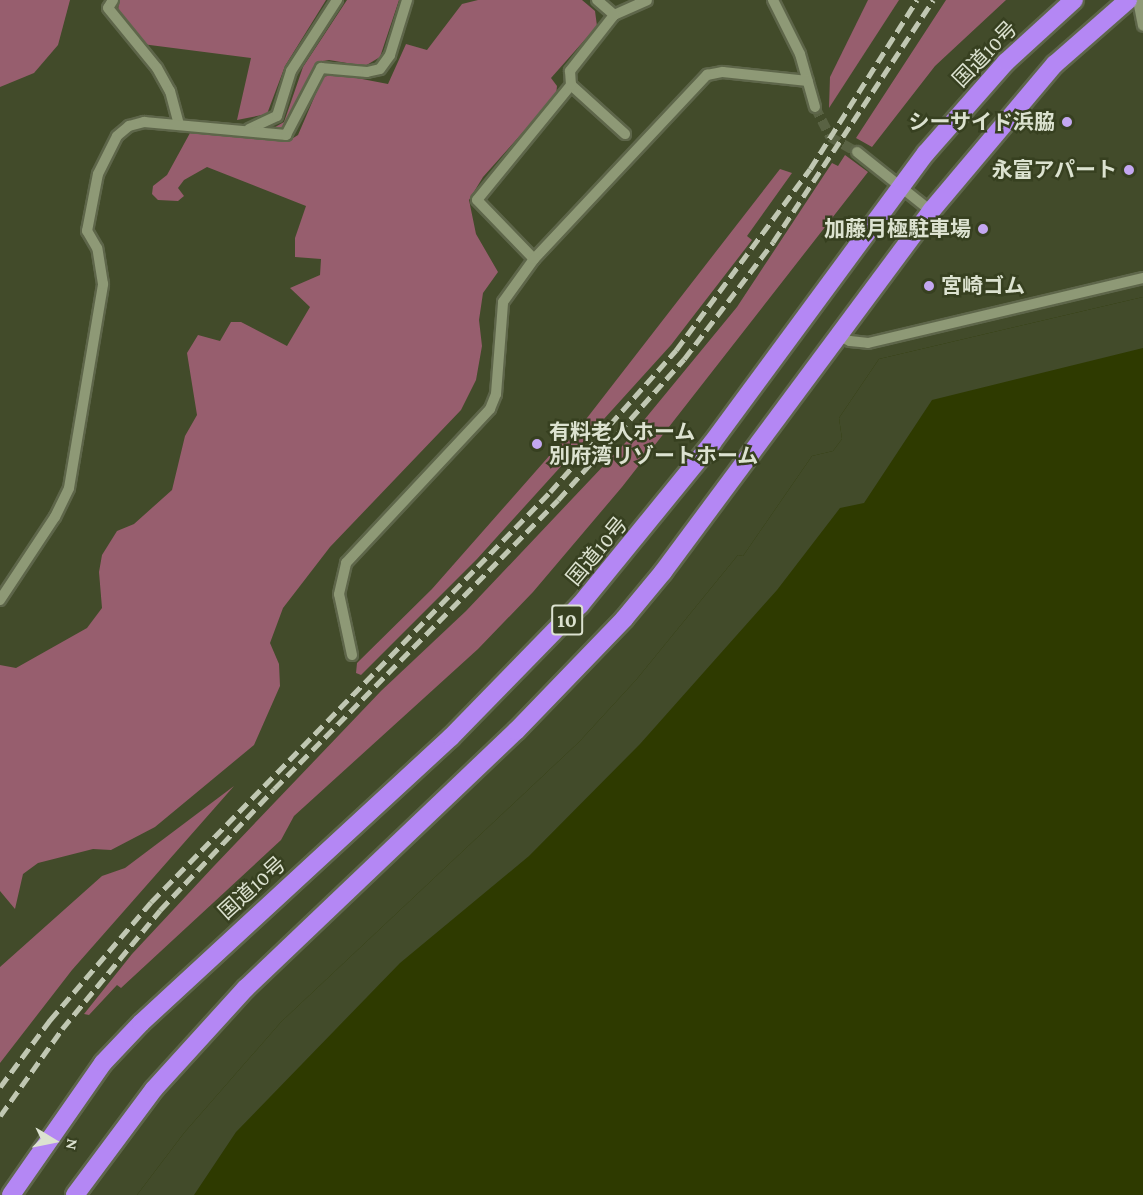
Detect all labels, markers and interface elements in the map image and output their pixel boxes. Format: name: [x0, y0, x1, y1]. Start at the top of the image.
street label: 国道10号: [948, 16, 1022, 92]
place label: シーサイド浜脇: [908, 109, 1055, 135]
marker: シーサイド浜脇: [1060, 115, 1074, 129]
place label: 永富アパート: [991, 157, 1117, 183]
marker: 永富アパート: [1122, 163, 1136, 177]
place label: 加藤月極駐車場: [824, 216, 971, 242]
marker: 加藤月極駐車場: [976, 222, 990, 236]
place label: 宮崎ゴム: [941, 273, 1025, 299]
marker: 宮崎ゴム: [922, 279, 936, 293]
place label: 有料老人ホーム 別府湾リゾートホーム: [549, 419, 759, 469]
marker: 有料老人ホーム 別府湾リゾートホーム: [530, 437, 544, 451]
street label: 国道10号: [561, 512, 633, 590]
road number: 10: [550, 603, 584, 637]
street label: 国道10号: [213, 851, 291, 925]
north arrow: [24, 1111, 84, 1171]
text: N: [63, 1137, 82, 1151]

